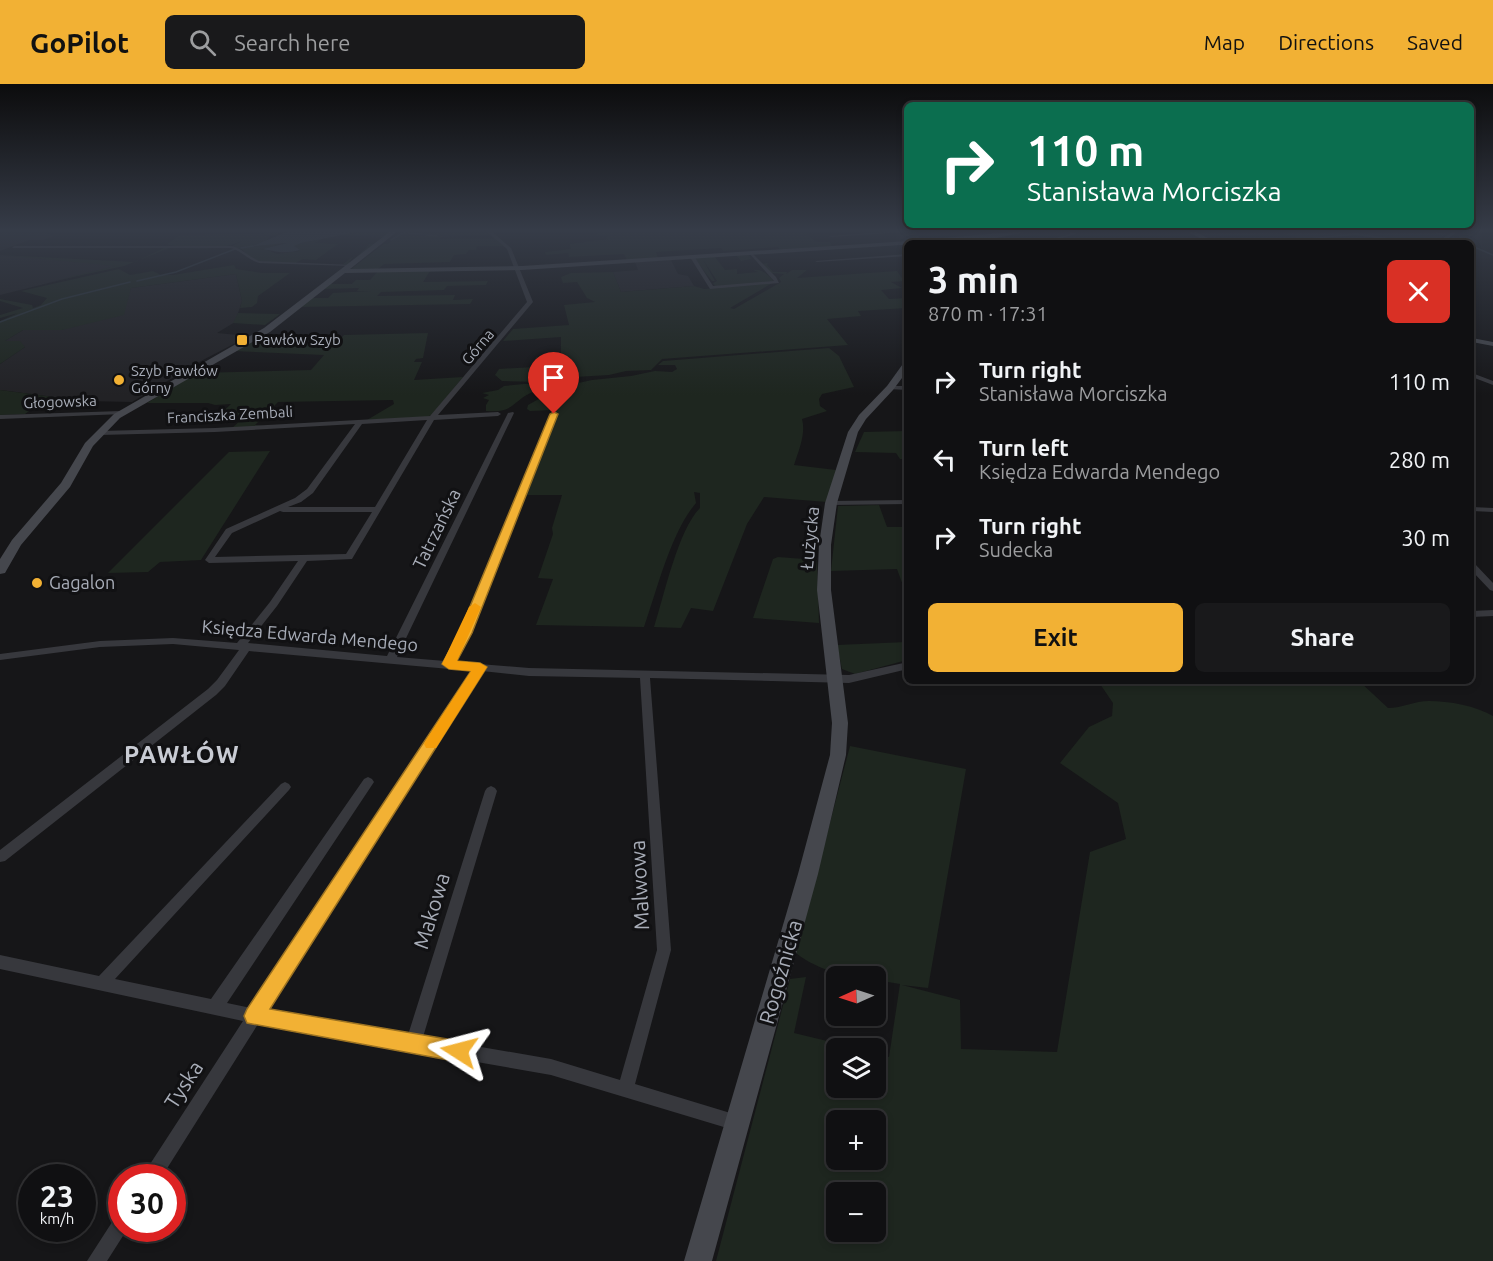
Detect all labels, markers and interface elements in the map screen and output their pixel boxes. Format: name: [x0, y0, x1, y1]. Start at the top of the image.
search box: [165, 15, 585, 69]
icon: search: [186, 26, 219, 59]
text: GoPilot: [30, 27, 129, 58]
text: Search here: [234, 30, 350, 55]
text: Map: [1204, 30, 1245, 54]
text: Directions: [1278, 30, 1374, 54]
text: Saved: [1407, 30, 1463, 54]
icon: right: [928, 126, 1006, 204]
text: 110 m: [1027, 127, 1144, 174]
text: Stanisława Morciszka: [1027, 176, 1282, 206]
text: 3 min: [928, 259, 1019, 300]
button: close: [1387, 260, 1450, 323]
text: 870 m · 17:31: [928, 302, 1048, 325]
street label: Górna: [458, 326, 497, 368]
place label: Pawłów Szyb: [254, 331, 341, 348]
marker: Pawłów Szyb: [235, 333, 249, 347]
pin: [528, 352, 579, 414]
text: Turn right: [979, 357, 1081, 382]
icon: arrive: [537, 361, 570, 394]
place label: Szyb Pawłów Górny: [131, 362, 218, 396]
icon: right: [928, 365, 961, 398]
text: 110 m: [1389, 369, 1450, 394]
marker: Szyb Pawłów Górny: [112, 373, 126, 387]
text: Stanisława Morciszka: [979, 382, 1168, 405]
street label: Głogowska: [23, 392, 97, 411]
street label: Franciszka Zembali: [167, 403, 293, 426]
text: Turn left: [979, 435, 1069, 460]
icon: left: [928, 443, 961, 476]
text: 280 m: [1389, 447, 1450, 472]
text: Księdza Edwarda Mendego: [979, 460, 1220, 483]
street label: Tatrzańska: [408, 485, 464, 572]
street label: Łużycka: [796, 505, 822, 570]
text: Turn right: [979, 513, 1081, 538]
icon: right: [928, 521, 961, 554]
text: 30 m: [1401, 525, 1450, 550]
text: Sudecka: [979, 538, 1053, 561]
place label: Gagalon: [49, 572, 115, 592]
marker: Gagalon: [30, 576, 44, 590]
button: Exit: [928, 603, 1183, 672]
button: Share: [1195, 603, 1450, 672]
street label: Księdza Edwarda Mendego: [201, 616, 419, 654]
district label: PAWŁÓW: [124, 740, 240, 768]
street label: Malwowa: [625, 839, 653, 931]
street label: Makowa: [408, 870, 454, 952]
street label: Rogoźnicka: [754, 917, 806, 1027]
north arrow: [826, 966, 886, 1026]
map controls: [826, 966, 886, 1242]
position arrow: [427, 1019, 491, 1083]
button: layers: [826, 1038, 886, 1098]
street label: Tyska: [159, 1056, 207, 1113]
button: +: [826, 1110, 886, 1170]
speed limit sign: 30: [108, 1164, 186, 1242]
text: 23: [40, 1179, 74, 1213]
button: −: [826, 1182, 886, 1242]
text: km/h: [40, 1210, 74, 1227]

